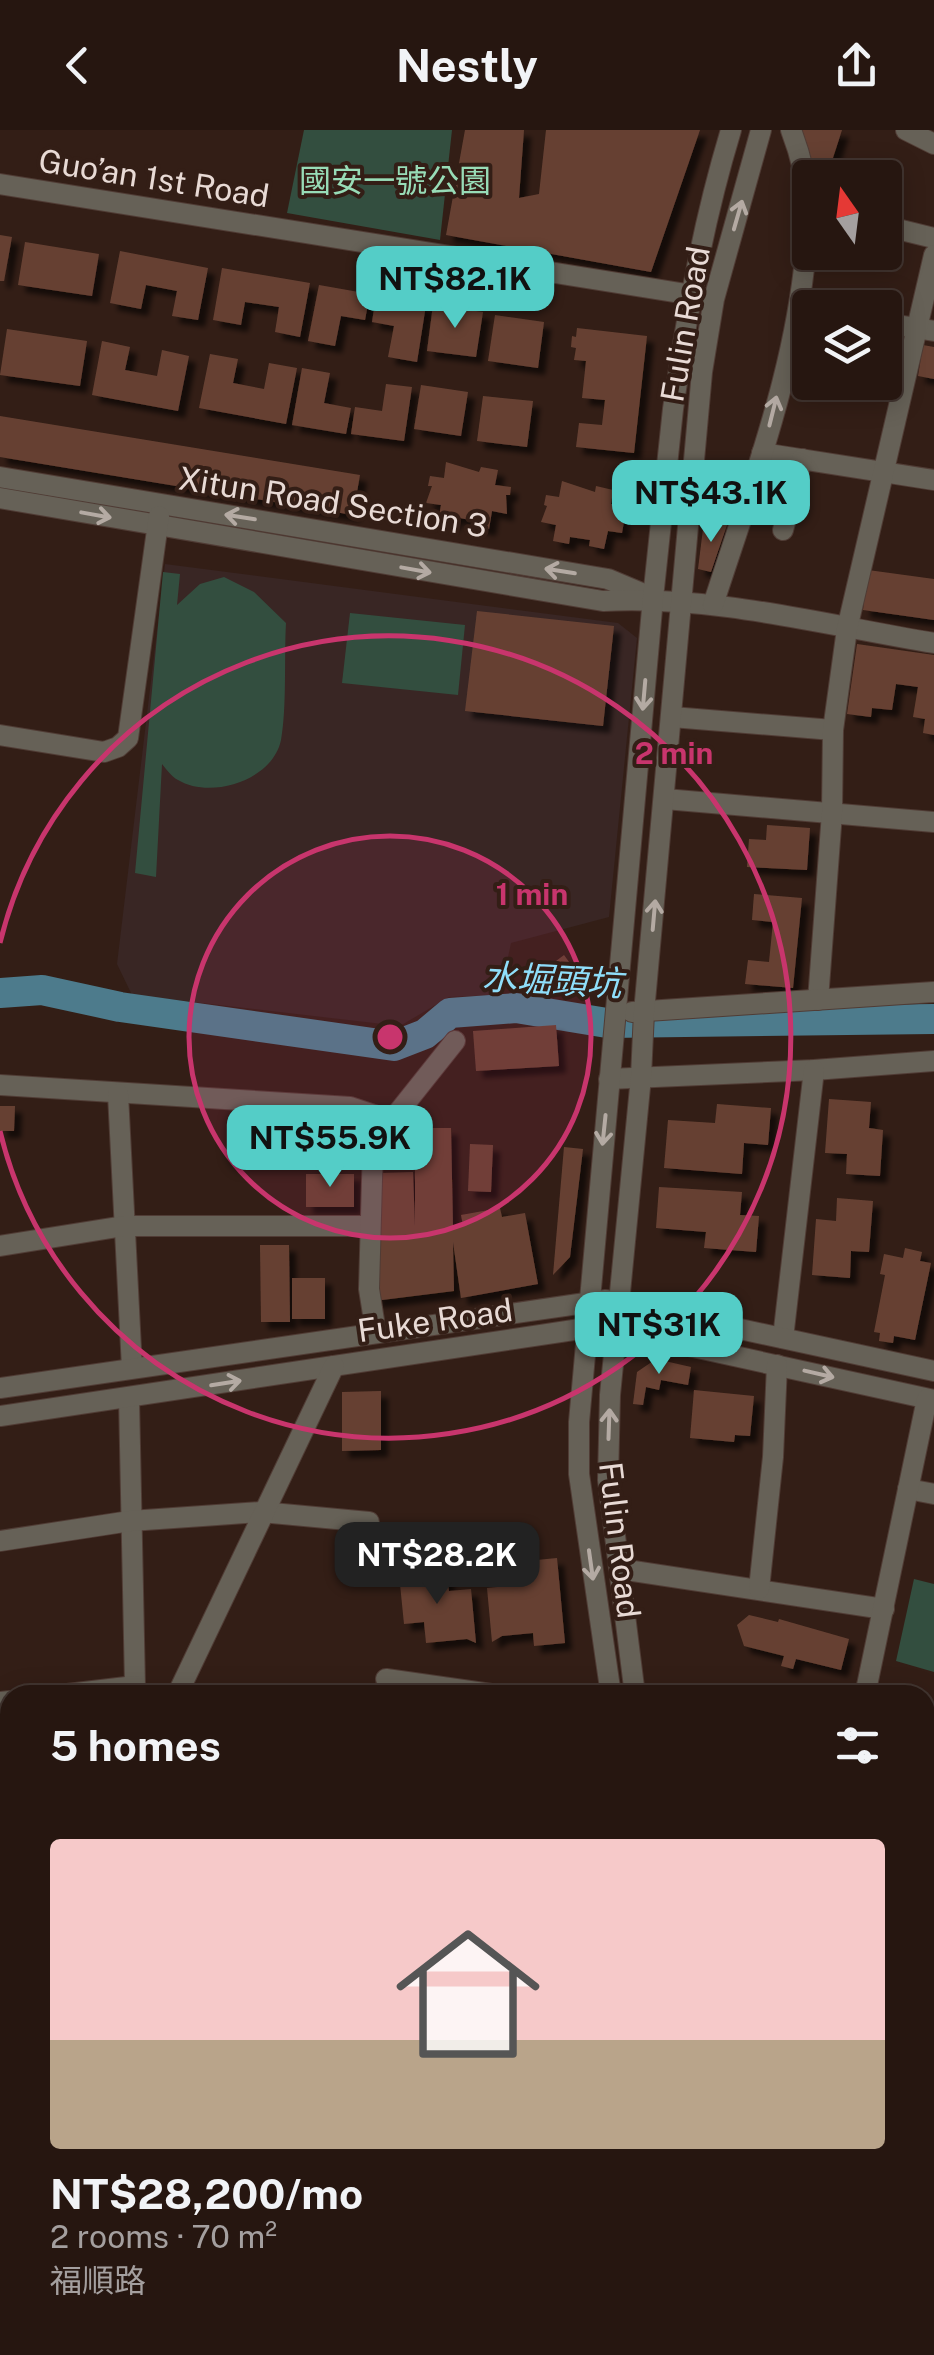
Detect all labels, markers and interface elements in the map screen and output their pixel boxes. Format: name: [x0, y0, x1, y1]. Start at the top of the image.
icon: back: [50, 38, 105, 93]
icon: share: [829, 38, 884, 93]
text: Nestly: [396, 39, 538, 92]
street label: Guo’an 1st Road: [36, 142, 272, 214]
north arrow: [792, 160, 902, 270]
map controls: [792, 160, 902, 400]
park label: 國安一號公園: [299, 162, 491, 199]
one-way arrow: [729, 199, 748, 231]
street label: Fulin Road: [653, 243, 717, 405]
pin: NT$82.1K: [352, 246, 558, 331]
text: NT$82.1K: [378, 260, 532, 297]
button: layers: [792, 290, 902, 400]
one-way arrow: [764, 396, 783, 427]
street label: Xitun Road Section 3: [176, 459, 490, 545]
pin: NT$43.1K: [608, 460, 814, 545]
text: NT$43.1K: [634, 474, 788, 511]
one-way arrow: [79, 506, 112, 525]
one-way arrow: [224, 507, 256, 526]
one-way arrow: [400, 561, 432, 579]
one-way arrow: [544, 561, 577, 579]
one-way arrow: [635, 679, 654, 711]
text: 2 min: [635, 735, 713, 771]
text: 1 min: [496, 876, 568, 912]
one-way arrow: [645, 899, 664, 931]
water label: 水堀頭坑: [481, 956, 628, 1004]
centre of rings: [372, 1019, 408, 1055]
pin: NT$55.9K: [227, 1105, 433, 1190]
one-way arrow: [594, 1114, 613, 1146]
text: NT$55.9K: [249, 1119, 411, 1156]
street label: Fuke Road: [355, 1291, 515, 1349]
pin: NT$31K: [578, 1292, 740, 1377]
text: NT$31K: [597, 1306, 721, 1343]
one-way arrow: [802, 1366, 834, 1385]
one-way arrow: [209, 1373, 241, 1391]
one-way arrow: [600, 1409, 619, 1441]
street label: Fulin Road: [592, 1460, 648, 1620]
pin: NT$28.2K: [334, 1522, 540, 1607]
text: NT$28.2K: [357, 1536, 517, 1573]
one-way arrow: [582, 1548, 600, 1580]
icon: filters: [830, 1718, 885, 1773]
text: 5 homes: [50, 1721, 221, 1770]
icon: home: [378, 1904, 558, 2084]
text: NT$28,200/mo: [50, 2169, 363, 2218]
text: 2 rooms · 70 m²: [50, 2218, 277, 2255]
text: 福順路: [50, 2262, 146, 2299]

